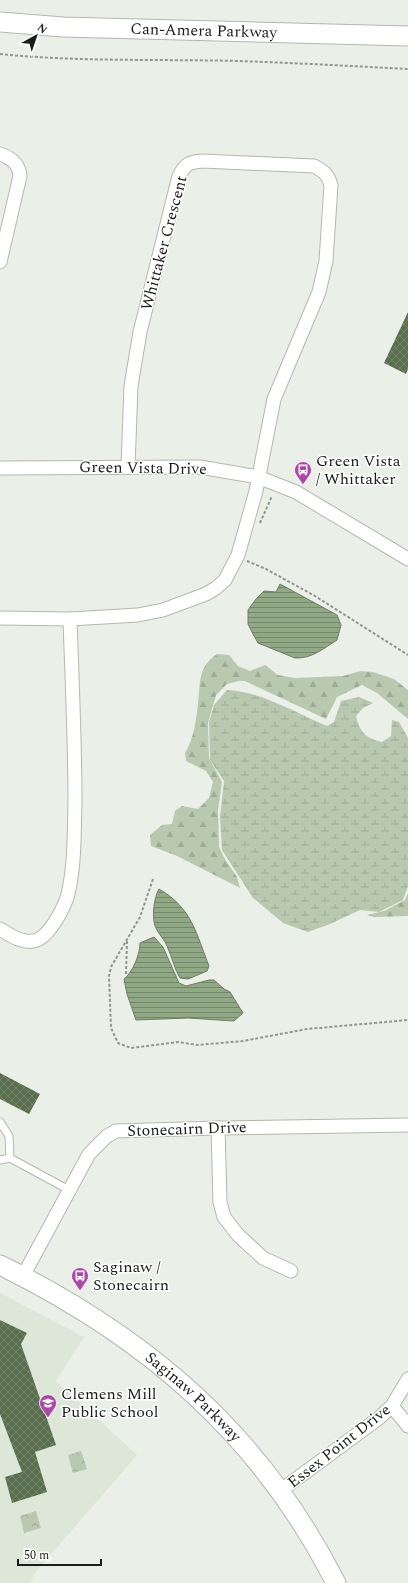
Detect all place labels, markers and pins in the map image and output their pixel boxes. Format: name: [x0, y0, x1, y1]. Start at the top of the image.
place label: Green Vista / Whittaker: [316, 449, 401, 491]
bus stop icon: Green Vista / Whittaker: [293, 460, 313, 485]
place label: Saginaw / Stonecairn: [93, 1255, 169, 1297]
bus stop icon: Saginaw / Stonecairn: [70, 1266, 90, 1291]
place label: Clemens Mill Public School: [61, 1382, 158, 1424]
school or university icon: Clemens Mill Public School: [38, 1393, 58, 1418]

